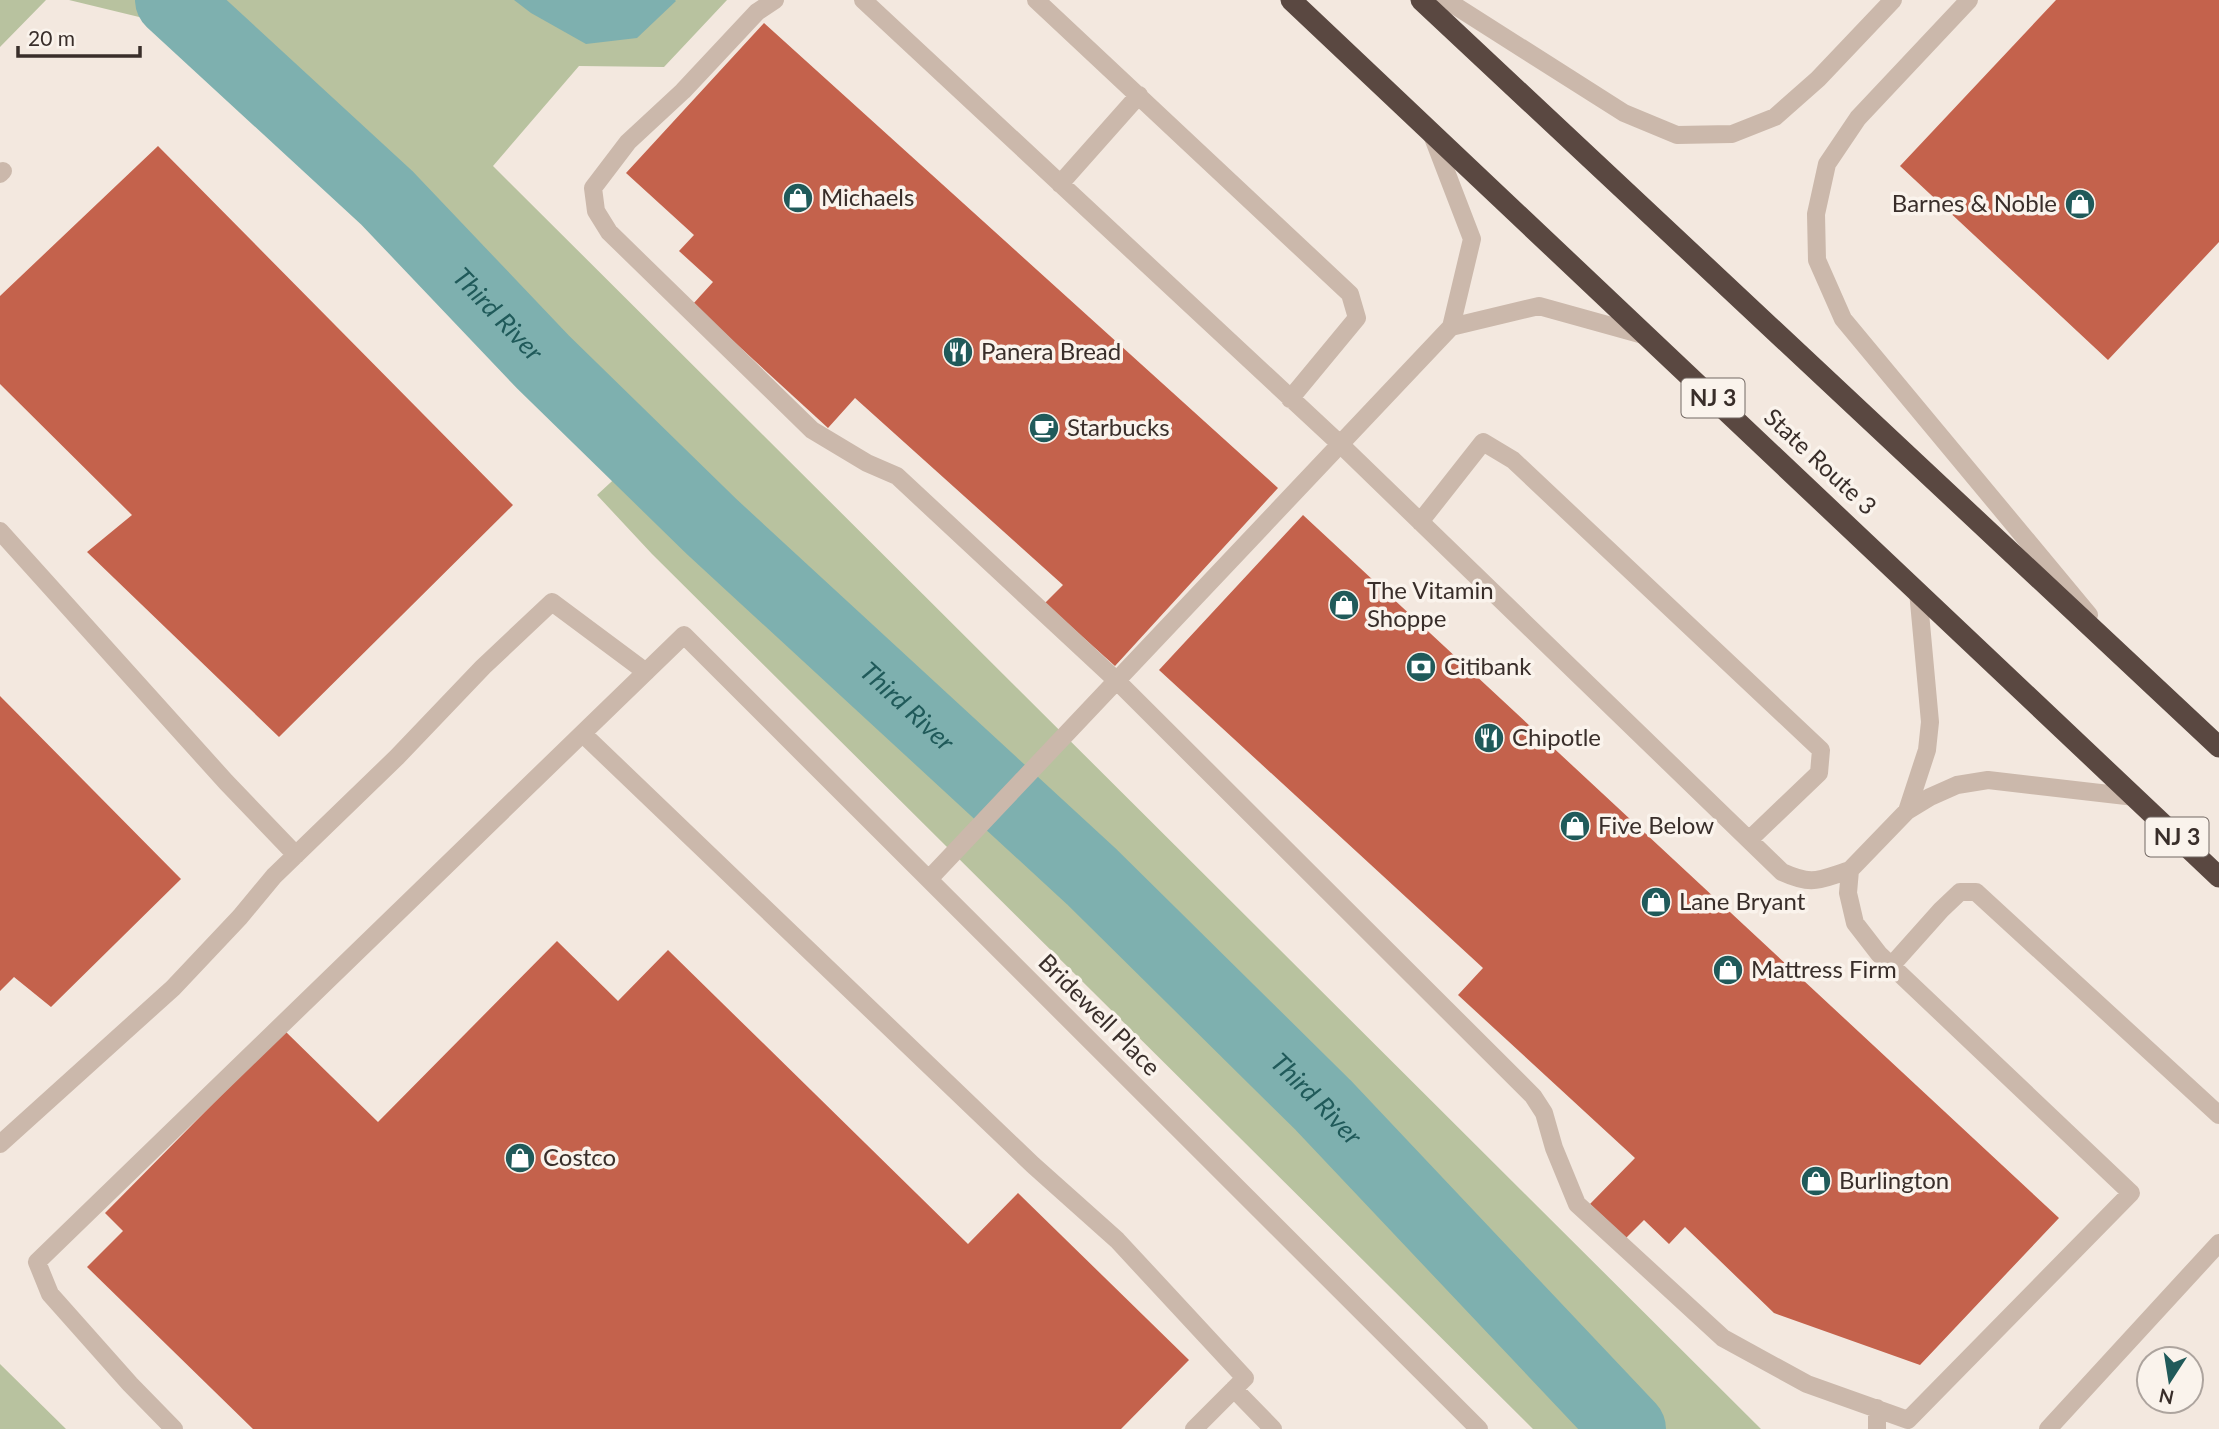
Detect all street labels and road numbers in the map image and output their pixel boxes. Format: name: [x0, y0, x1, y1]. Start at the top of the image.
road number: NJ 3: [1682, 378, 1744, 418]
street label: State Route 3: [1759, 402, 1883, 520]
road number: NJ 3: [2146, 818, 2208, 856]
street label: Bridewell Place: [1033, 947, 1167, 1081]

